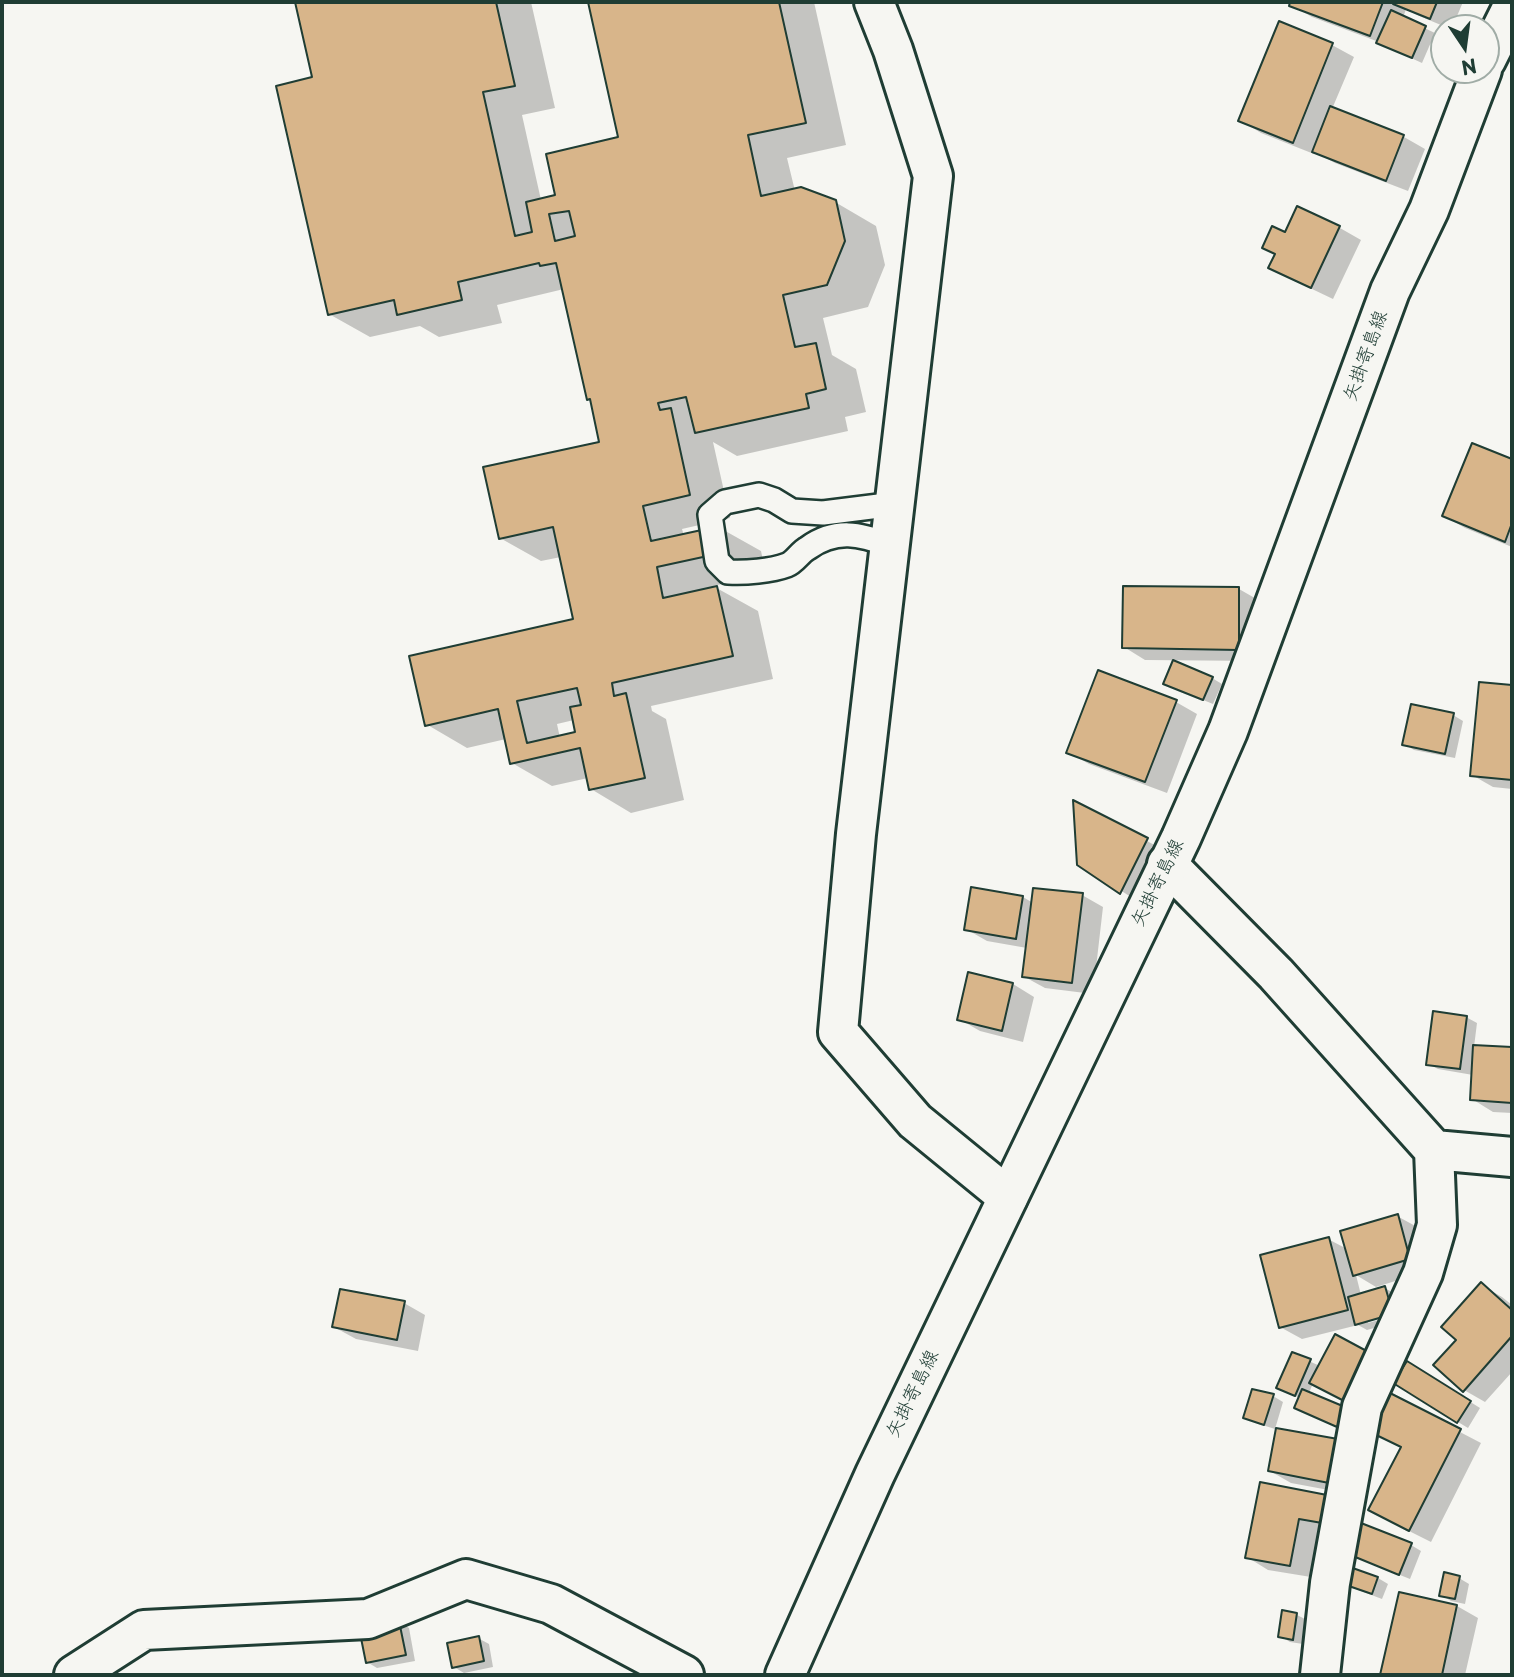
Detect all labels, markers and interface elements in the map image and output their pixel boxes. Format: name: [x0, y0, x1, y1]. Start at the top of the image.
north arrow: [1430, 14, 1500, 84]
text: N: [1459, 52, 1480, 83]
street label: 矢掛寄島線: [1339, 307, 1393, 405]
street label: 矢掛寄島線: [1127, 835, 1189, 931]
street label: 矢掛寄島線: [882, 1346, 944, 1442]

